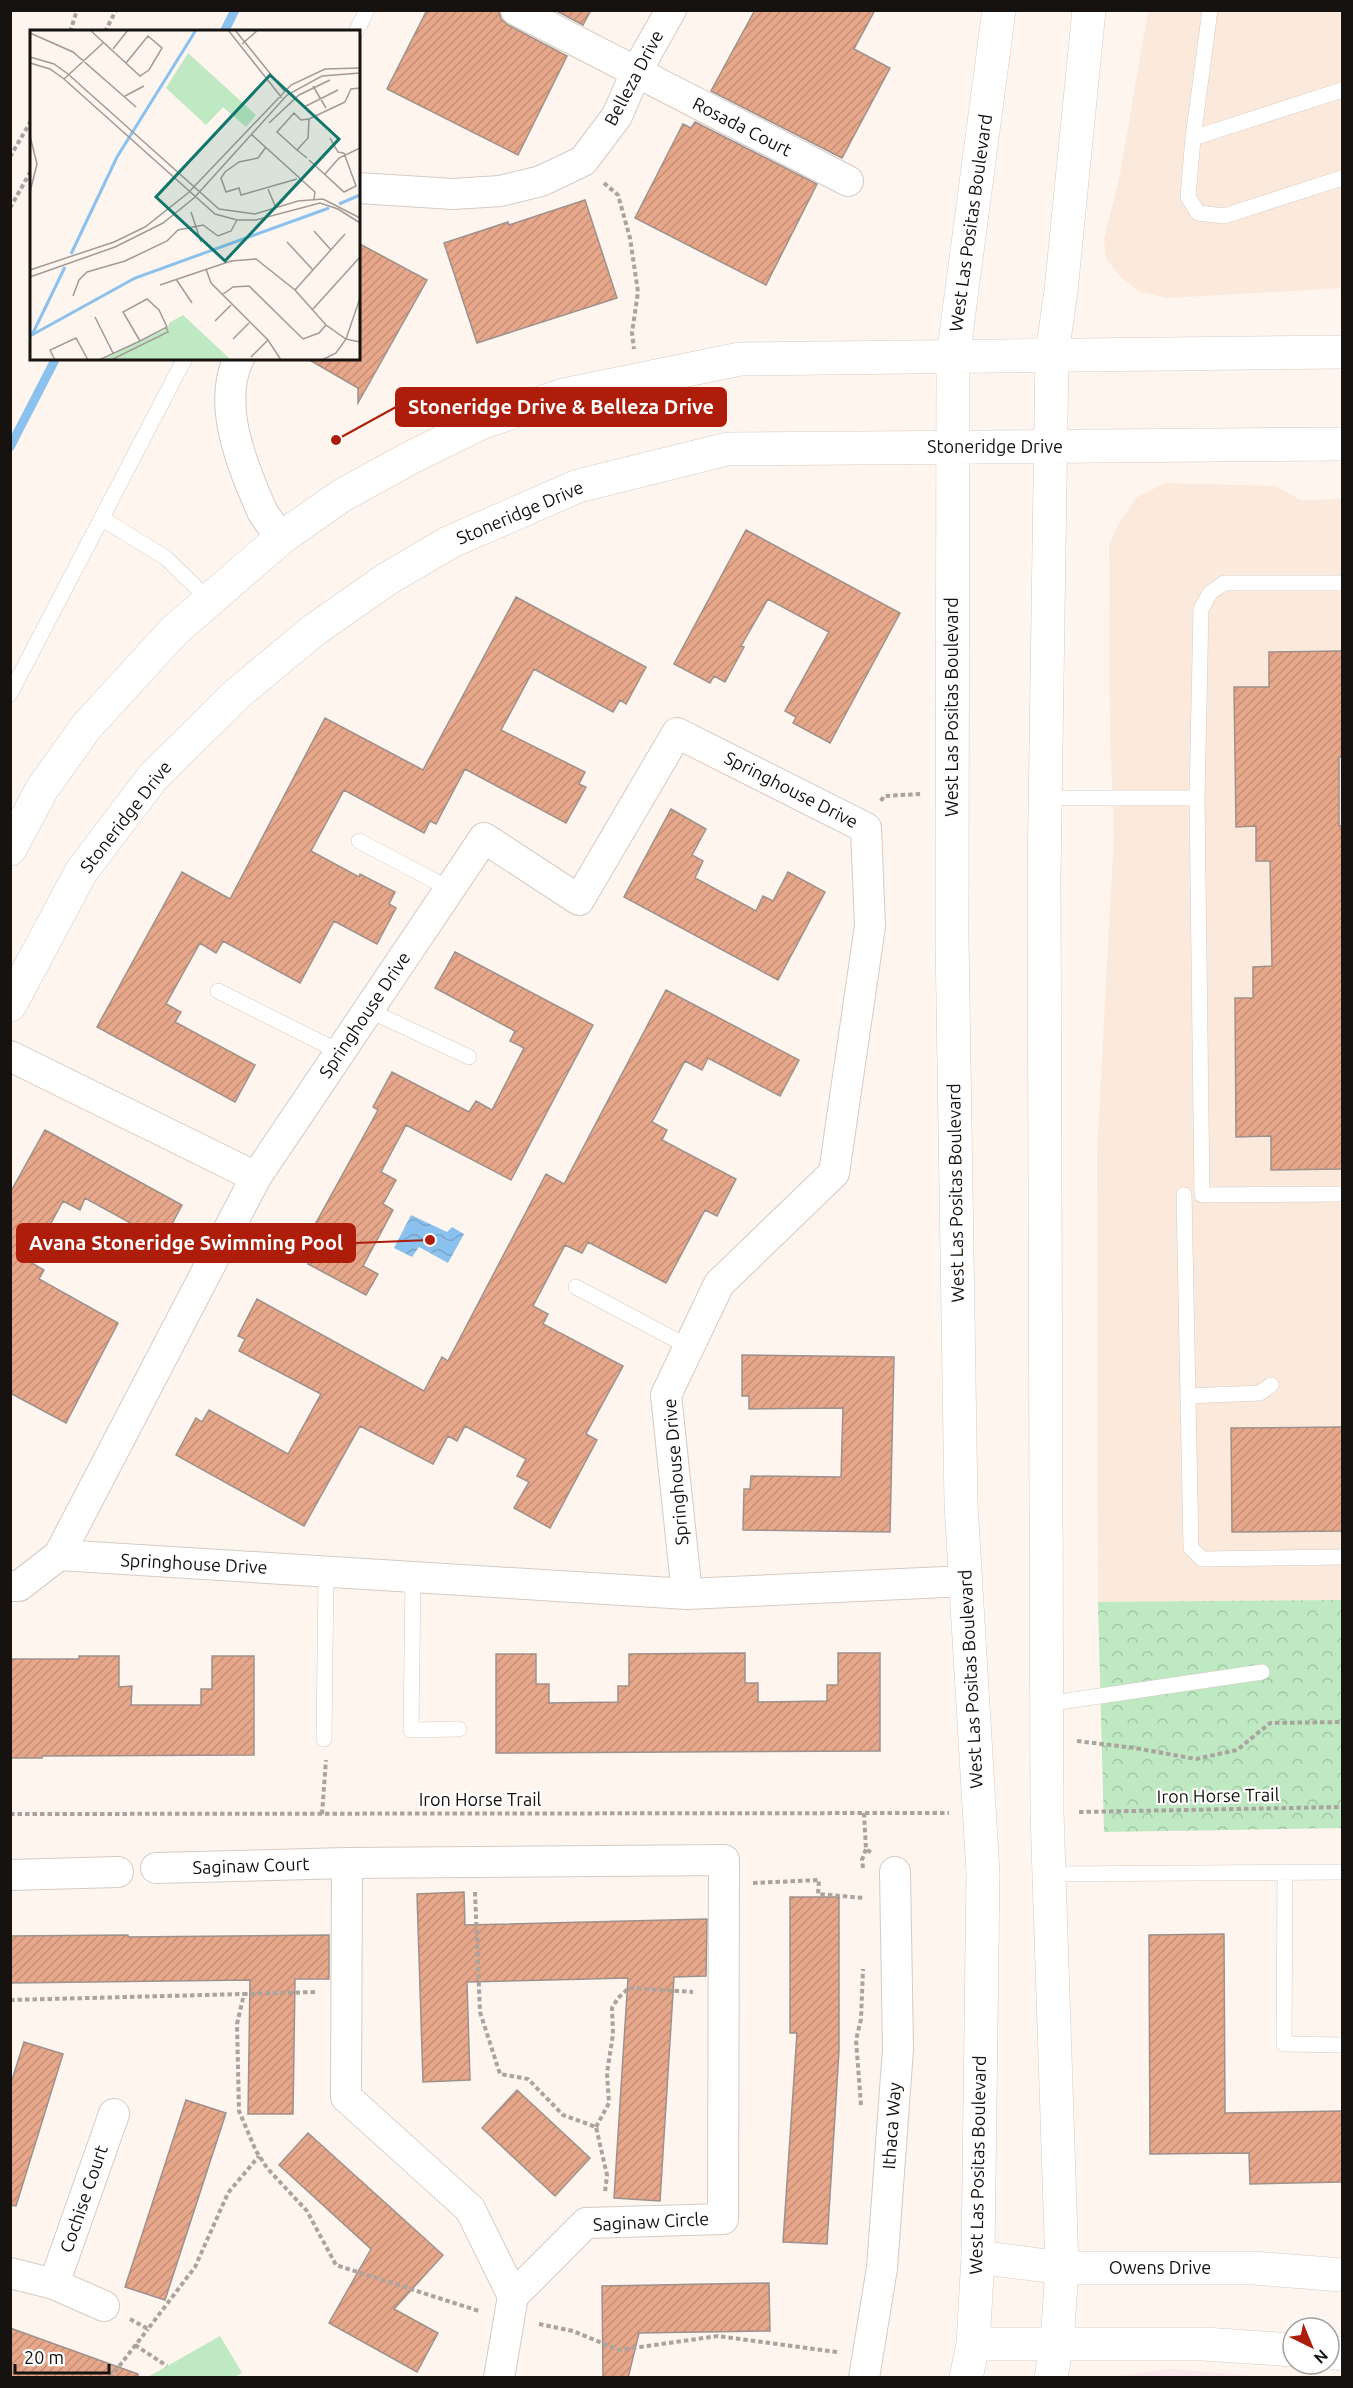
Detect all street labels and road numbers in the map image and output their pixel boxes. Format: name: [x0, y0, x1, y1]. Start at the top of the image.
street label: Belleza Drive: [600, 27, 667, 129]
street label: Rosada Court: [690, 93, 795, 160]
street label: West Las Positas Boulevard: [945, 113, 995, 333]
street label: Stoneridge Drive: [927, 436, 1063, 456]
street label: Stoneridge Drive: [453, 476, 586, 548]
street label: West Las Positas Boulevard: [941, 597, 961, 817]
street label: Springhouse Drive: [721, 747, 862, 831]
street label: Stoneridge Drive: [75, 757, 175, 876]
street label: Springhouse Drive: [315, 948, 414, 1081]
street label: West Las Positas Boulevard: [943, 1083, 967, 1303]
street label: Springhouse Drive: [659, 1398, 691, 1546]
street label: Springhouse Drive: [120, 1549, 268, 1577]
street label: West Las Positas Boulevard: [954, 1569, 986, 1789]
street label: Iron Horse Trail: [1156, 1784, 1280, 1806]
street label: Iron Horse Trail: [419, 1789, 542, 1809]
street label: Saginaw Court: [192, 1853, 310, 1877]
street label: West Las Positas Boulevard: [965, 2055, 989, 2275]
street label: Ithaca Way: [878, 2081, 904, 2170]
street label: Cochise Court: [55, 2142, 111, 2255]
street label: Saginaw Circle: [592, 2208, 710, 2234]
street label: Owens Drive: [1109, 2257, 1211, 2277]

